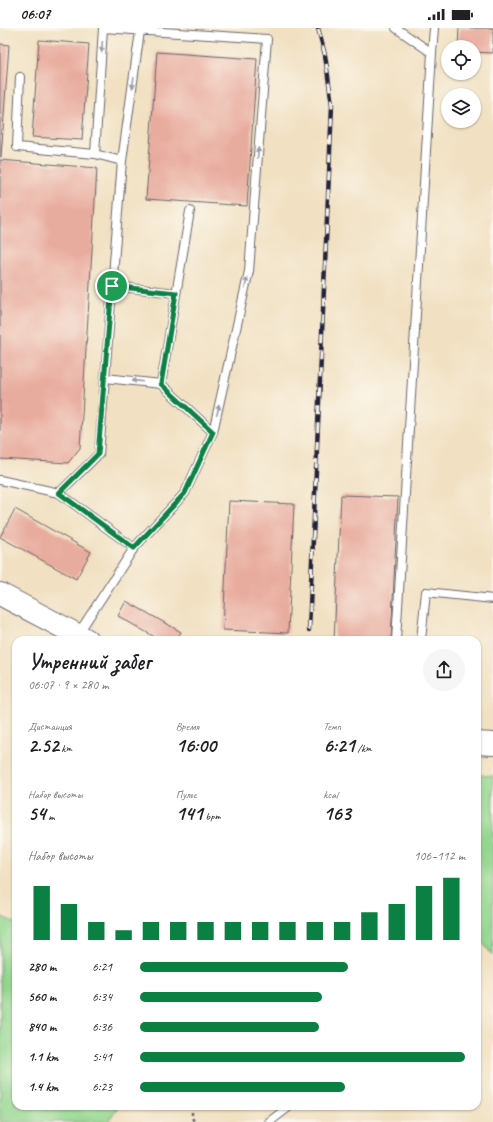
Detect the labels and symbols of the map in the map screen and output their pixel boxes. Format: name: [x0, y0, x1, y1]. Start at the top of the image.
one-way arrow: [99, 41, 106, 53]
one-way arrow: [130, 77, 136, 89]
one-way arrow: [255, 147, 262, 159]
pin: [95, 269, 129, 303]
one-way arrow: [244, 277, 250, 289]
one-way arrow: [131, 378, 143, 385]
one-way arrow: [216, 404, 222, 416]

